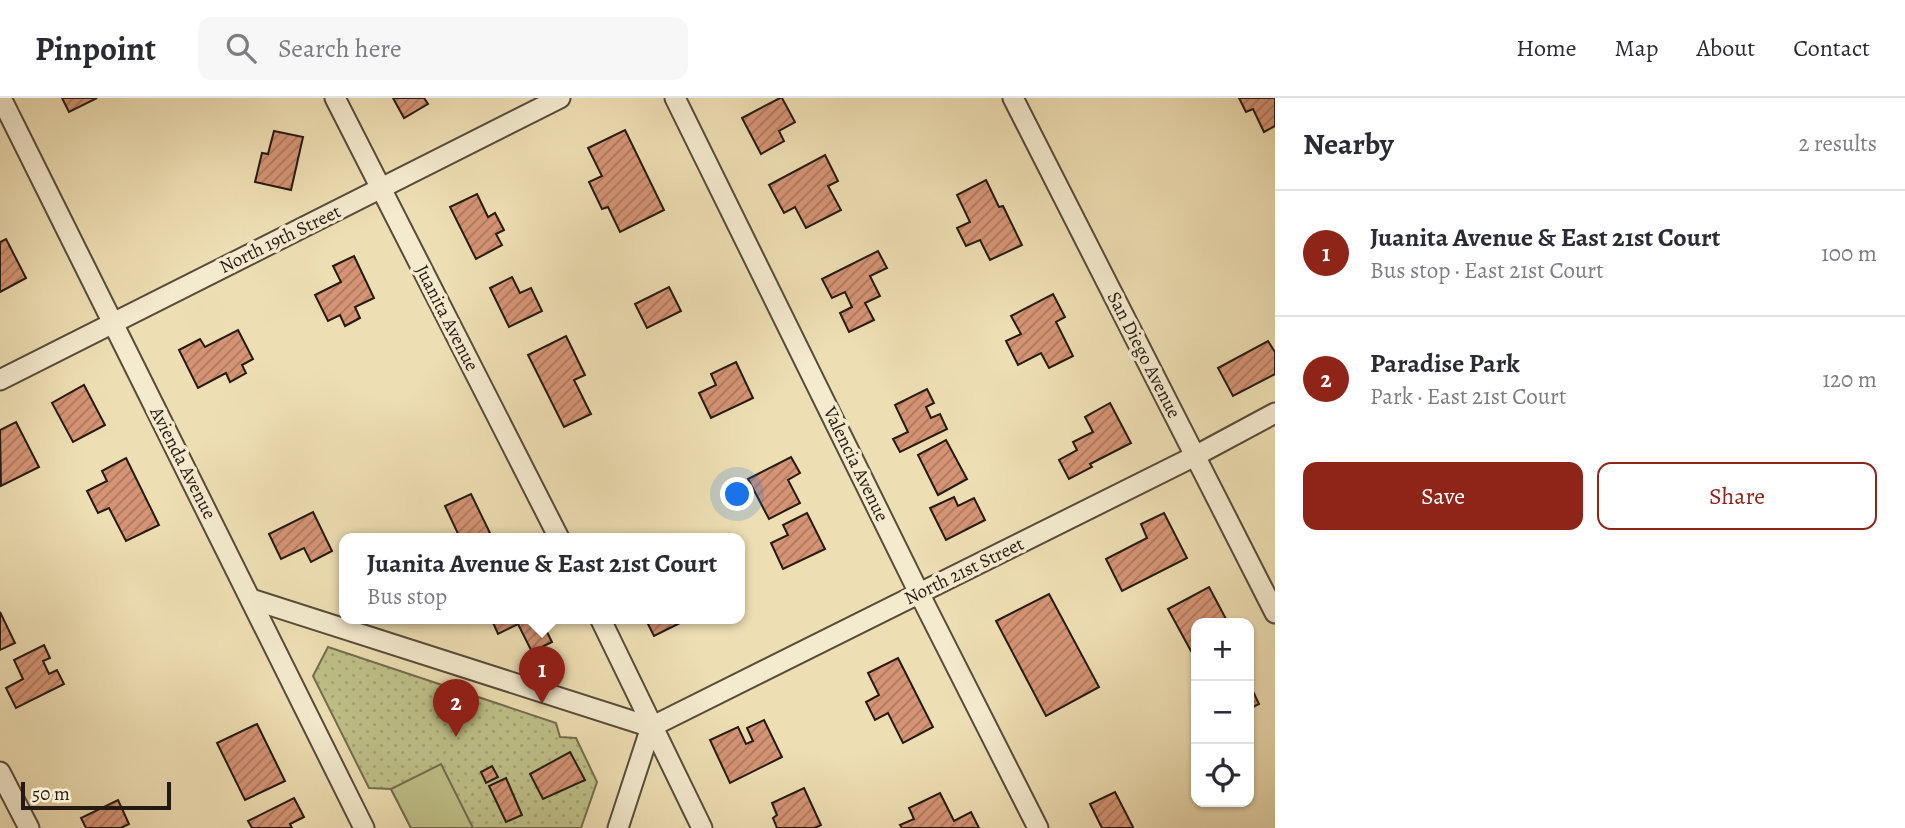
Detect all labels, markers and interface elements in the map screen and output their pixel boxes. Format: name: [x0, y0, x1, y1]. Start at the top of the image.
search box: [198, 17, 688, 80]
text: Pinpoint: [35, 26, 156, 71]
icon: search: [222, 29, 260, 67]
text: Search here: [278, 31, 402, 66]
text: Home: [1516, 32, 1577, 64]
text: Map: [1615, 32, 1659, 64]
text: About: [1697, 32, 1755, 64]
text: Contact: [1793, 32, 1870, 64]
text: Nearby: [1303, 124, 1394, 164]
text: 2 results: [1799, 128, 1877, 159]
street label: North 19th Street: [215, 198, 345, 280]
text: Juanita Avenue & East 21st Court: [1370, 220, 1720, 255]
text: 1: [1322, 238, 1330, 269]
text: 100 m: [1821, 238, 1877, 269]
text: Bus stop · East 21st Court: [1370, 255, 1604, 286]
street label: Juanita Avenue: [409, 260, 485, 376]
street label: San Diego Avenue: [1101, 287, 1187, 423]
text: Paradise Park: [1370, 346, 1520, 381]
text: 2: [1320, 364, 1332, 395]
text: 120 m: [1822, 364, 1877, 395]
text: Park · East 21st Court: [1370, 381, 1567, 412]
street label: Avienda Avenue: [143, 401, 222, 524]
street label: Valencia Avenue: [816, 401, 895, 526]
button: Save: [1303, 462, 1583, 530]
button: Share: [1597, 462, 1877, 530]
your location: [720, 477, 754, 511]
street label: North 21st Street: [900, 531, 1028, 611]
popup: [339, 533, 745, 624]
text: Juanita Avenue & East 21st Court: [367, 546, 717, 581]
text: Bus stop: [367, 581, 447, 612]
map controls: [1191, 618, 1254, 807]
button: +: [1191, 618, 1254, 681]
pin: 1: [519, 646, 565, 704]
pin: 2: [433, 679, 479, 737]
button: −: [1191, 681, 1254, 744]
button: locate: [1191, 744, 1254, 807]
scale bar: [21, 779, 172, 811]
text: 50 m: [32, 781, 70, 807]

